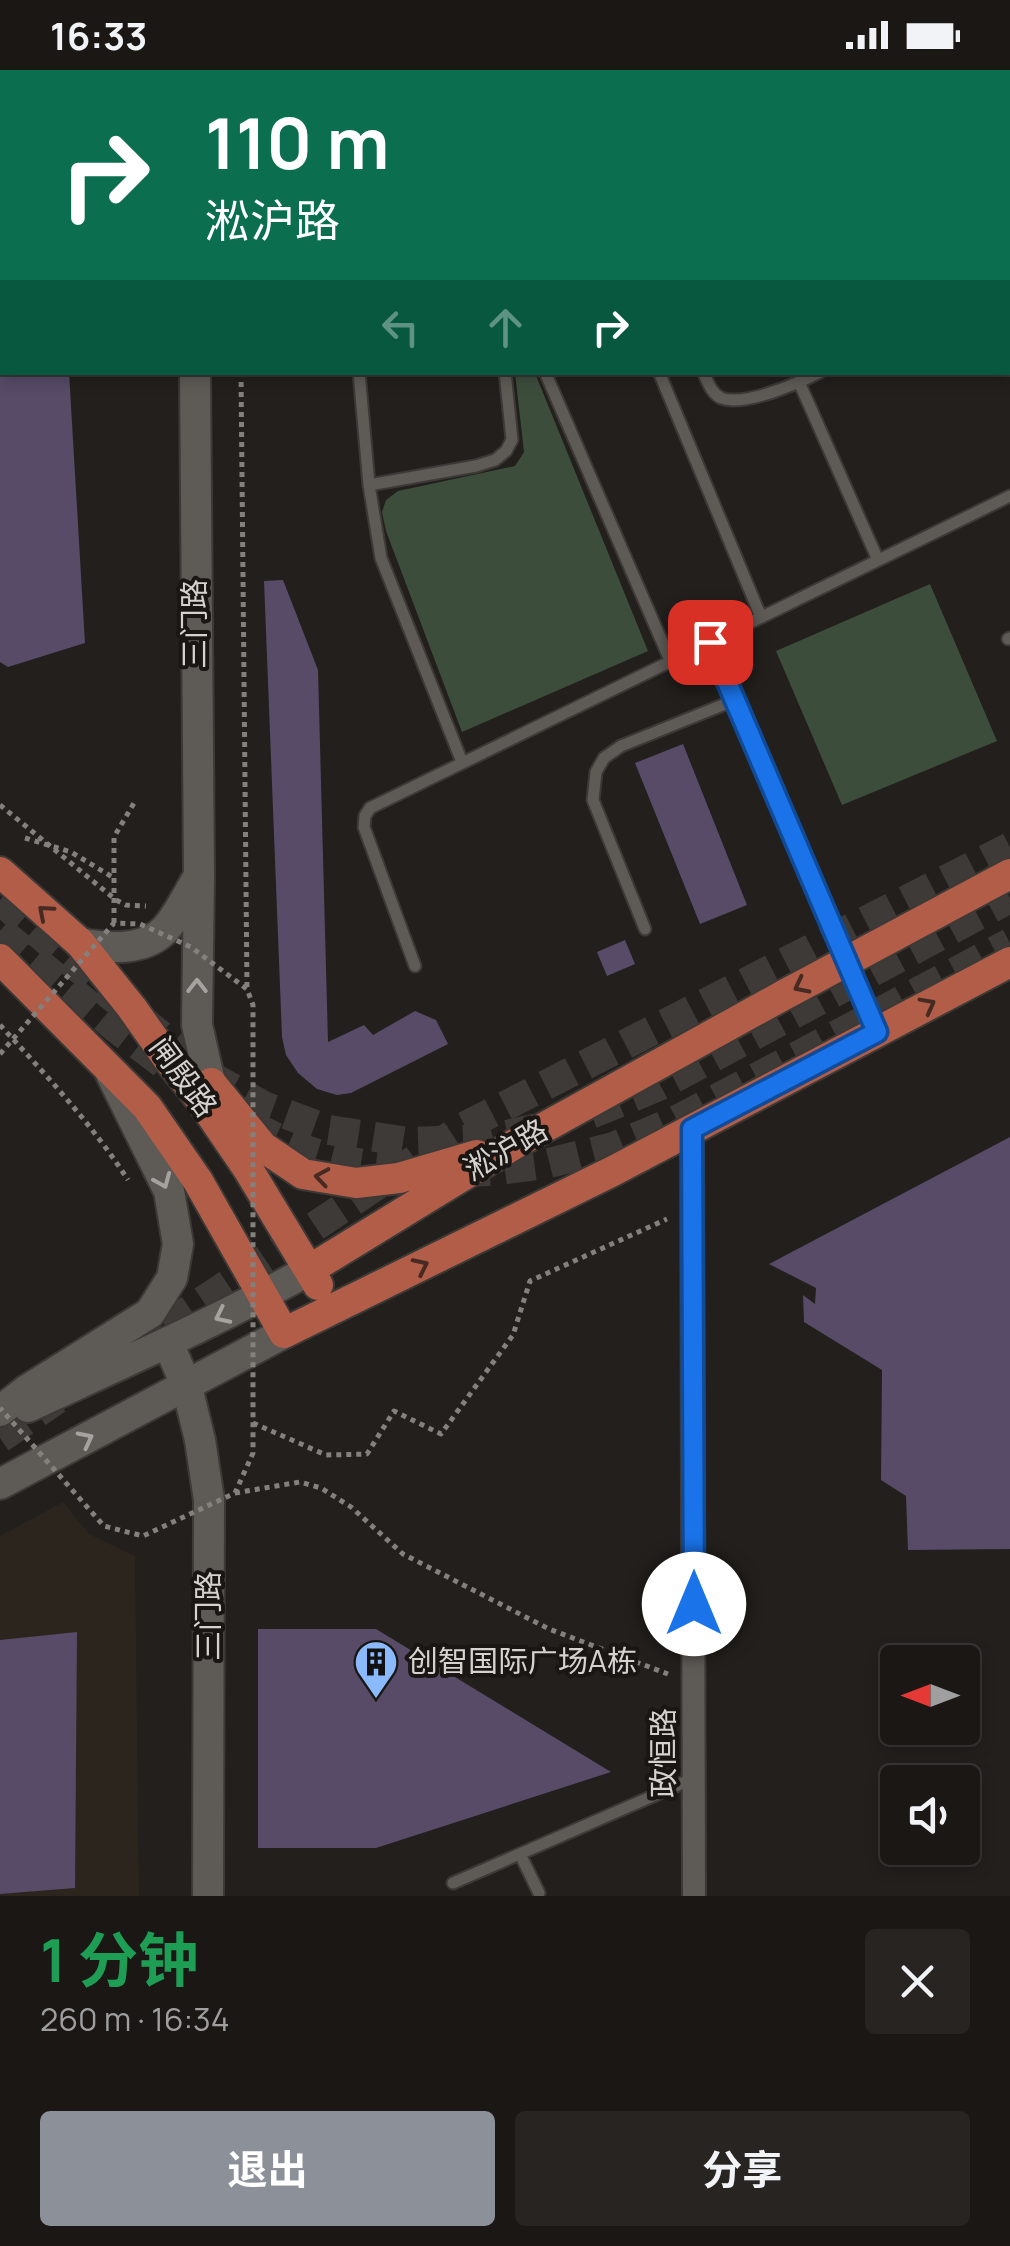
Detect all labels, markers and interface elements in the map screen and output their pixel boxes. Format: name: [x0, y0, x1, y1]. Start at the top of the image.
text: 16:33: [50, 9, 147, 61]
text: 110 m: [205, 94, 389, 190]
icon: right: [40, 110, 170, 240]
text: 淞沪路: [205, 189, 340, 251]
icon: left: [373, 300, 428, 355]
icon: ahead: [478, 300, 533, 355]
icon: right: [583, 300, 638, 355]
street label: 三门路: [173, 579, 214, 669]
pin: [668, 600, 753, 685]
icon: arrive: [683, 615, 738, 670]
one-way arrow: [38, 905, 57, 923]
one-way arrow: [793, 974, 811, 993]
one-way arrow: [186, 978, 208, 994]
one-way arrow: [918, 998, 936, 1017]
street label: 闸殷路: [141, 1028, 227, 1125]
street label: 淞沪路: [456, 1108, 554, 1189]
one-way arrow: [313, 1167, 330, 1188]
one-way arrow: [151, 1171, 171, 1189]
one-way arrow: [411, 1258, 429, 1278]
one-way arrow: [215, 1303, 233, 1323]
one-way arrow: [76, 1432, 94, 1451]
position arrow: [642, 1552, 746, 1656]
street label: 三门路: [187, 1571, 228, 1661]
building icon: 创智国际广场A栋: [353, 1639, 399, 1700]
place label: 创智国际广场A栋: [408, 1640, 637, 1681]
north arrow: [880, 1645, 980, 1745]
map controls: [880, 1645, 980, 1865]
street label: 政恒路: [642, 1708, 683, 1798]
button: sound: [880, 1765, 980, 1865]
text: 1 分钟: [40, 1918, 198, 2000]
button: close: [865, 1929, 970, 2034]
text: 260 m · 16:34: [40, 1997, 230, 2041]
button: 退出: [40, 2111, 495, 2226]
button: 分享: [515, 2111, 970, 2226]

